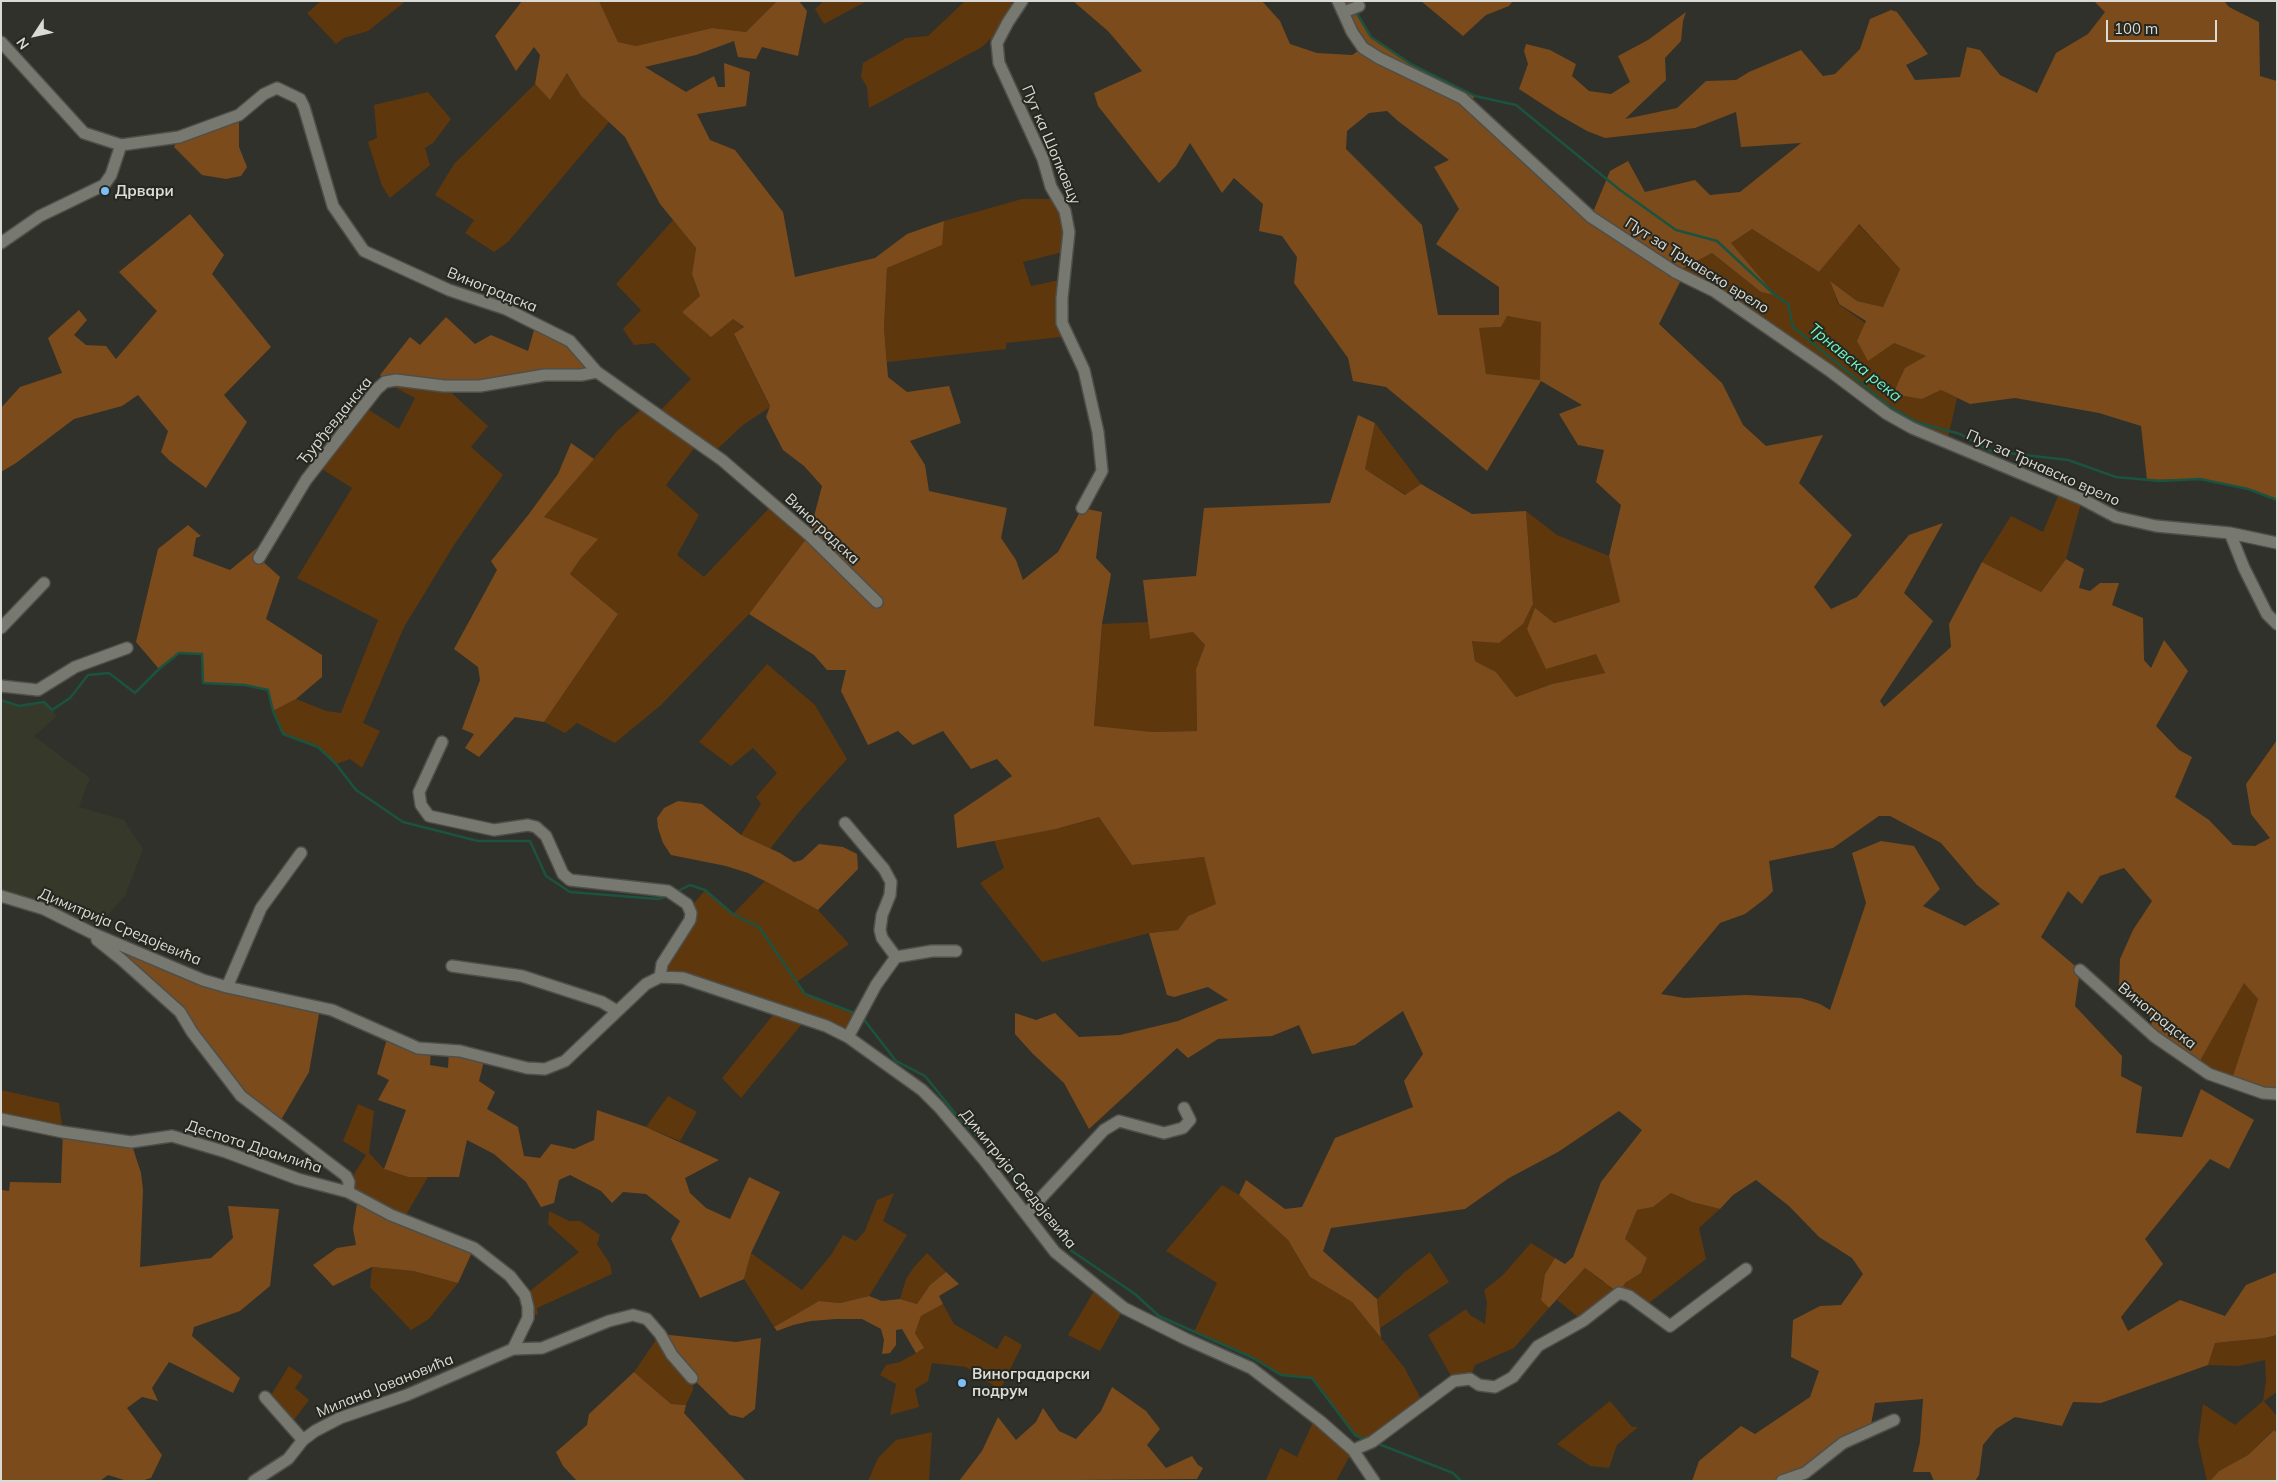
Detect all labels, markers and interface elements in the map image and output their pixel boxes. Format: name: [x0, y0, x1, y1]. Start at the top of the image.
north arrow: [10, 10, 60, 60]
scale bar: [2108, 10, 2219, 42]
text: 100 m: [2114, 19, 2158, 38]
text: N: [12, 34, 33, 53]
street label: Пут ка Шопковцу: [1018, 83, 1084, 207]
place label: Дрвари: [115, 182, 174, 200]
marker: Дрвари: [99, 185, 111, 197]
street label: Пут за Трнавско врело: [1622, 214, 1772, 318]
street label: Виноградска: [444, 264, 540, 316]
water label: Трнавска река: [1805, 320, 1905, 406]
street label: Ђурђевданска: [294, 373, 376, 469]
street label: Пут за Трнавско врело: [1963, 426, 2123, 510]
street label: Виноградска: [781, 490, 863, 568]
street label: Димитрија Средојевића: [36, 885, 204, 969]
street label: Виноградска: [2114, 979, 2200, 1053]
street label: Димитрија Средојевића: [956, 1105, 1080, 1253]
street label: Деспота Драмлића: [184, 1117, 324, 1177]
street label: Милана Јовановића: [314, 1350, 456, 1422]
place label: Виноградарски подрум: [972, 1365, 1090, 1400]
marker: Виноградарски подрум: [956, 1377, 968, 1389]

